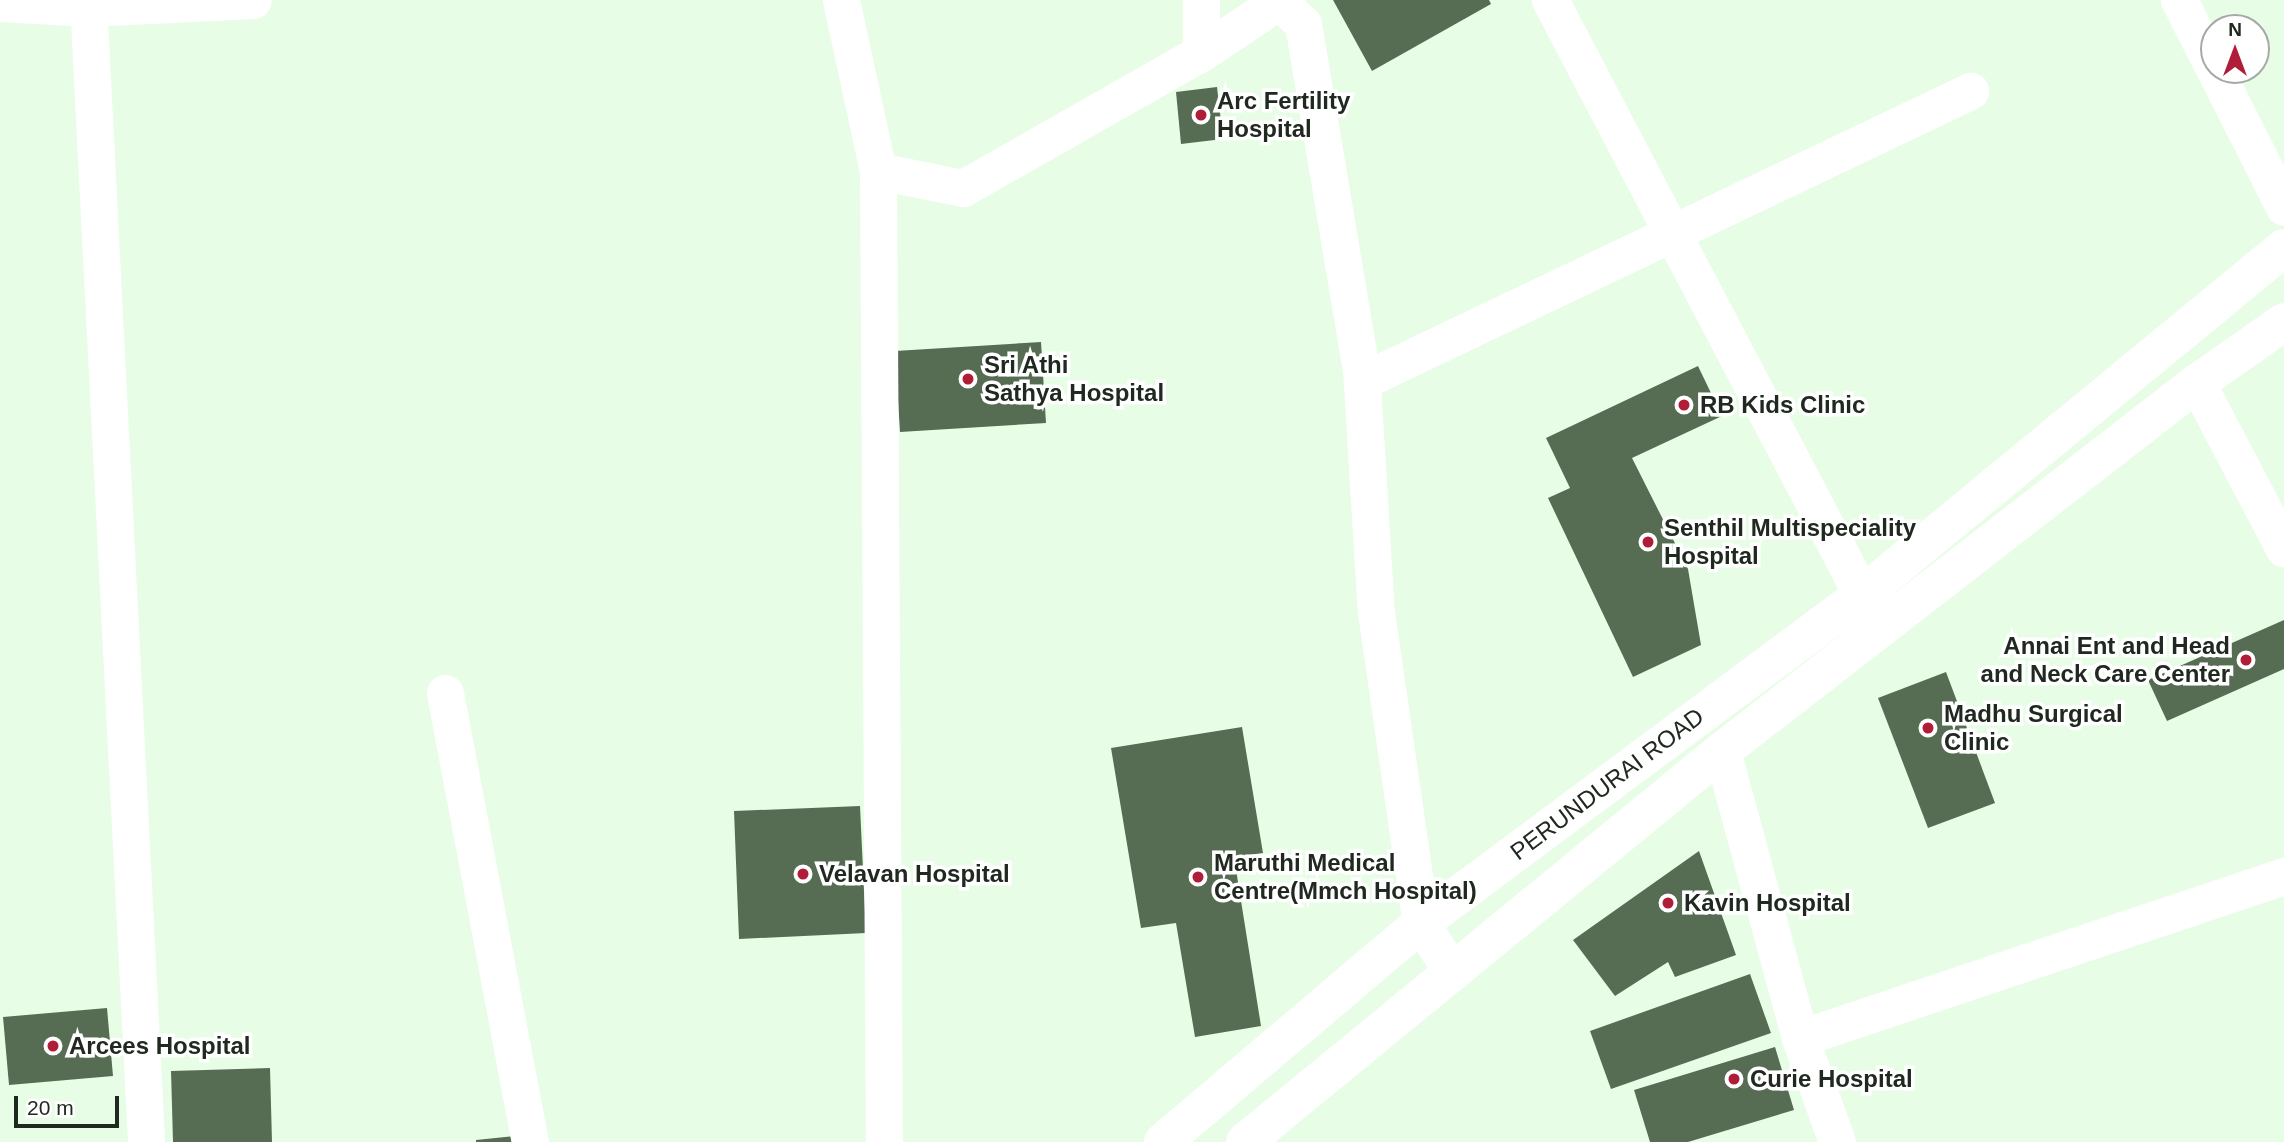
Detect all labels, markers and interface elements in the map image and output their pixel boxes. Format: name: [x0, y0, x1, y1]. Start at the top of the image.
north arrow: [2200, 14, 2270, 84]
text: N: [2228, 19, 2242, 40]
place label: Arc Fertility Hospital: [1217, 87, 1350, 143]
marker: Arc Fertility Hospital: [1191, 105, 1211, 125]
place label: Sri Athi Sathya Hospital: [984, 351, 1164, 407]
marker: Sri Athi Sathya Hospital: [958, 369, 978, 389]
place label: RB Kids Clinic: [1700, 391, 1865, 419]
marker: RB Kids Clinic: [1674, 395, 1694, 415]
place label: Senthil Multispeciality Hospital: [1664, 514, 1916, 570]
marker: Senthil Multispeciality Hospital: [1638, 532, 1658, 552]
place label: Annai Ent and Head and Neck Care Center: [1981, 632, 2230, 688]
marker: Annai Ent and Head and Neck Care Center: [2236, 650, 2256, 670]
place label: Madhu Surgical Clinic: [1944, 700, 2123, 756]
street label: PERUNDURAI ROAD: [1505, 702, 1709, 866]
marker: Madhu Surgical Clinic: [1918, 718, 1938, 738]
place label: Maruthi Medical Centre(Mmch Hospital): [1214, 849, 1477, 905]
place label: Velavan Hospital: [819, 860, 1010, 888]
marker: Velavan Hospital: [793, 864, 813, 884]
marker: Maruthi Medical Centre(Mmch Hospital): [1188, 867, 1208, 887]
place label: Kavin Hospital: [1684, 889, 1851, 917]
marker: Kavin Hospital: [1658, 893, 1678, 913]
place label: Arcees Hospital: [69, 1032, 250, 1060]
marker: Arcees Hospital: [43, 1036, 63, 1056]
place label: Curie Hospital: [1750, 1065, 1913, 1093]
marker: Curie Hospital: [1724, 1069, 1744, 1089]
scale bar: [18, 1082, 122, 1126]
text: 20 m: [27, 1096, 74, 1119]

